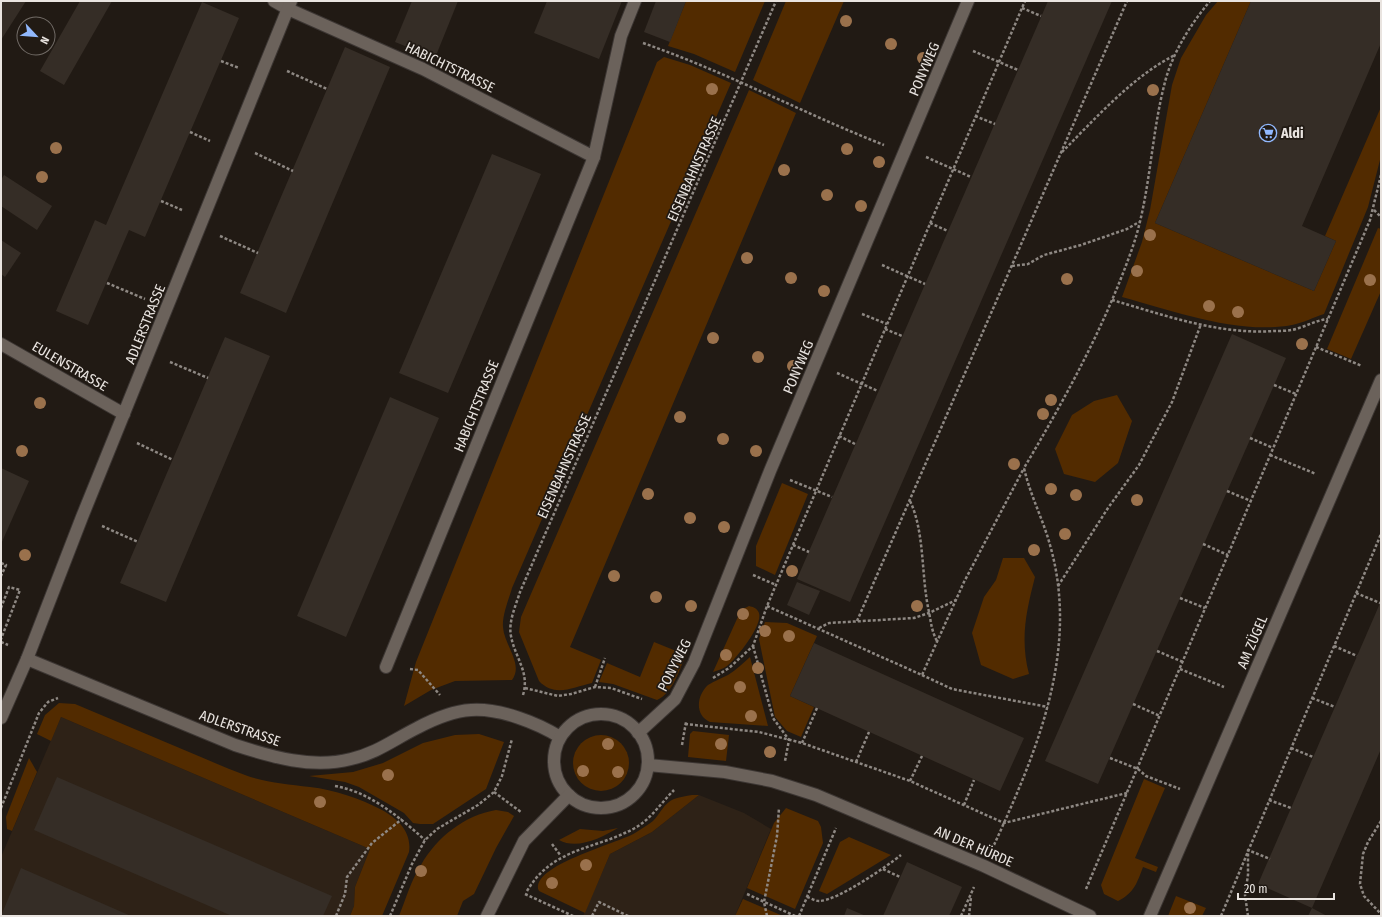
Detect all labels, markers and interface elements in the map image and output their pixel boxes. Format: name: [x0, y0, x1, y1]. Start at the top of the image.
north arrow: [16, 16, 56, 56]
text: N: [37, 34, 52, 46]
street label: HABICHTSTRASSE: [402, 38, 498, 97]
street label: PONYWEG: [906, 40, 943, 99]
street label: EISENBAHNSTRASSE: [664, 114, 725, 224]
supermarket icon: Aldi: [1258, 123, 1278, 143]
place label: Aldi: [1280, 125, 1304, 142]
street label: ADLERSTRASSE: [122, 282, 169, 366]
street label: EULENSTRASSE: [29, 338, 111, 395]
street label: PONYWEG: [780, 338, 817, 397]
street label: HABICHTSTRASSE: [450, 357, 503, 455]
street label: EISENBAHNSTRASSE: [534, 411, 595, 521]
street label: AM ZÜGEL: [1233, 613, 1271, 671]
street label: PONYWEG: [654, 636, 695, 694]
street label: ADLERSTRASSE: [197, 707, 283, 750]
street label: AN DER HÜRDE: [932, 821, 1016, 871]
scale bar: [1238, 875, 1334, 901]
text: 20 m: [1244, 882, 1268, 896]

